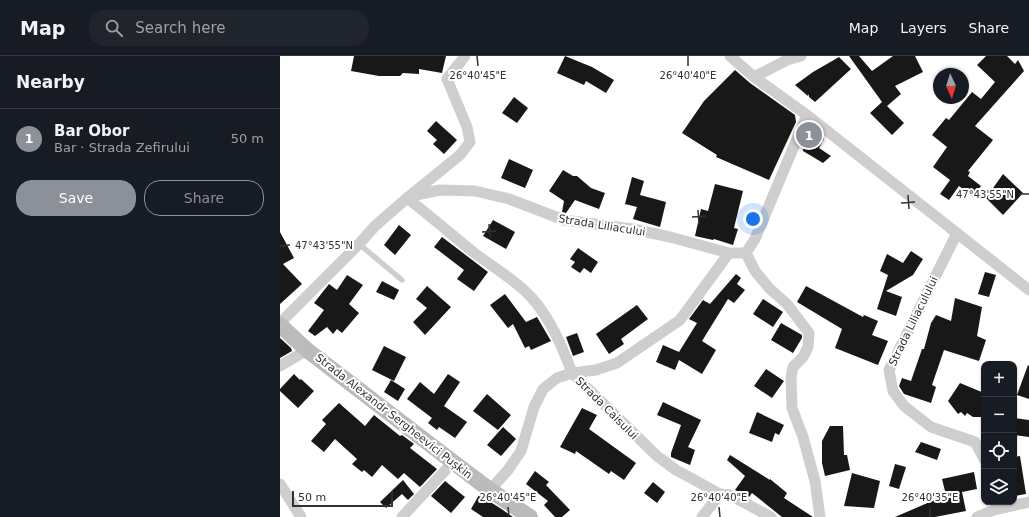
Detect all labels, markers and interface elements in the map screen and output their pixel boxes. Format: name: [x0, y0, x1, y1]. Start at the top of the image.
search box: [89, 10, 369, 46]
text: Map: [20, 17, 65, 39]
icon: search: [103, 17, 125, 39]
text: Search here: [135, 19, 225, 37]
text: Map: [849, 20, 878, 36]
text: Layers: [900, 20, 947, 36]
text: Share: [969, 20, 1009, 36]
north arrow: [933, 68, 969, 104]
text: 26°40'45"E: [450, 70, 506, 81]
text: 26°40'40"E: [660, 70, 716, 81]
text: Nearby: [16, 72, 85, 92]
pin: 1: [796, 120, 822, 150]
text: Bar Obor: [54, 122, 129, 140]
text: 1: [24, 131, 34, 146]
text: 50 m: [231, 131, 264, 146]
text: Bar · Strada Zefirului: [54, 140, 190, 155]
button: Save: [16, 180, 136, 216]
button: Share: [144, 180, 264, 216]
text: 47°43'55"N: [956, 189, 1014, 200]
your location: [743, 209, 763, 229]
street label: Strada Liliacului: [557, 212, 646, 239]
text: 47°43'55"N: [295, 240, 353, 251]
street label: Strada Liliaculului: [886, 274, 941, 368]
street label: Strada Alexandr Sergheevici Pușkin: [313, 351, 475, 482]
map controls: [981, 361, 1017, 505]
button: +: [981, 361, 1017, 397]
street label: Strada Caisului: [573, 374, 641, 442]
button: −: [981, 397, 1017, 433]
button: locate: [981, 433, 1017, 469]
button: layers: [981, 469, 1017, 505]
scale bar: [292, 489, 393, 508]
text: 50 m: [298, 491, 326, 504]
text: 26°40'45"E: [480, 492, 536, 503]
text: 26°40'40"E: [691, 492, 747, 503]
text: 26°40'35"E: [902, 492, 958, 503]

